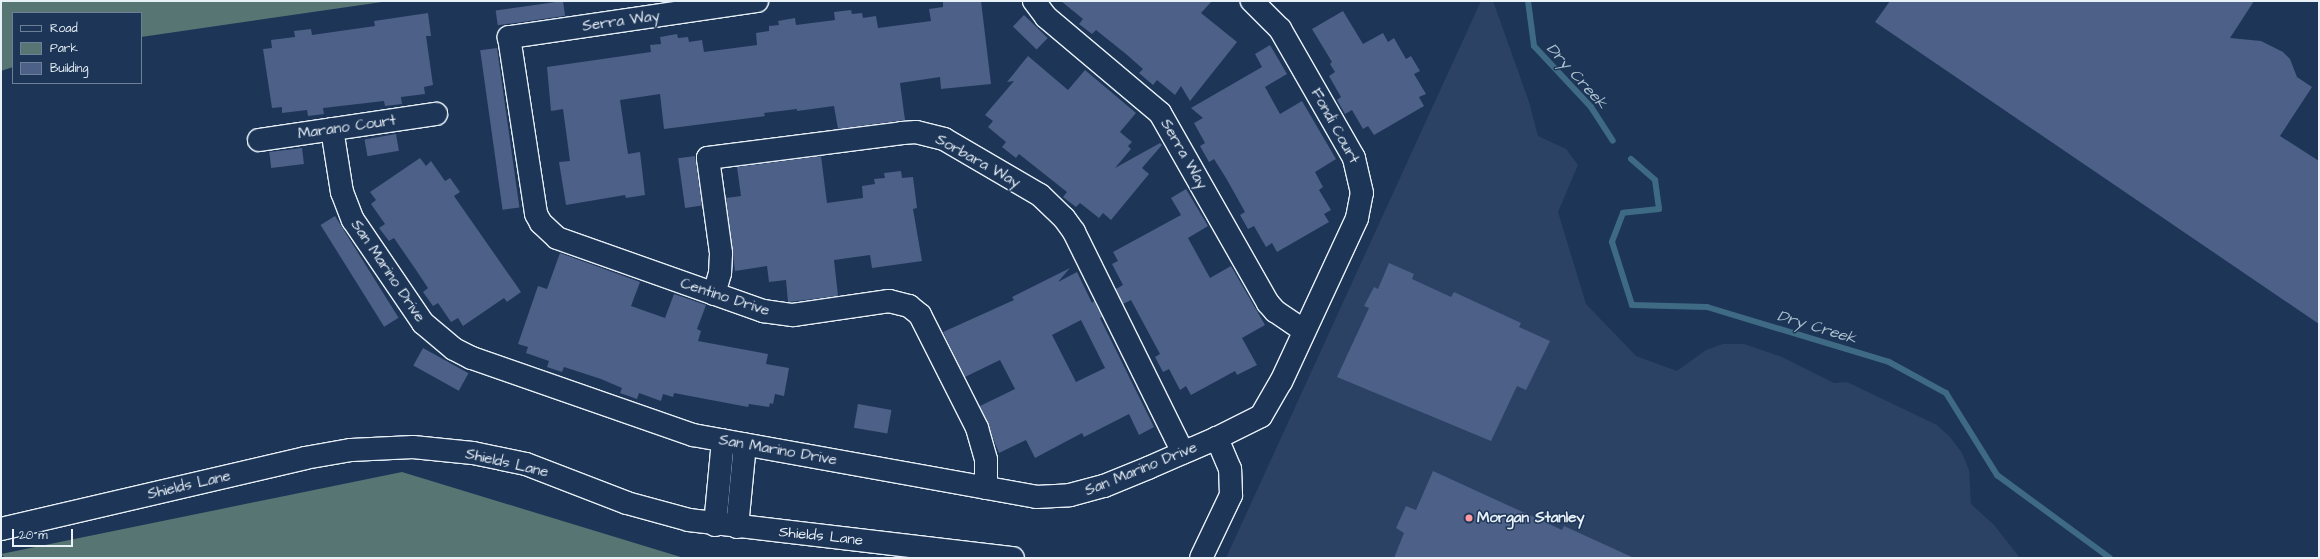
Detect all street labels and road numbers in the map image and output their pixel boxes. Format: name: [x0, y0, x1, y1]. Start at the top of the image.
street label: Serra Way: [581, 7, 661, 35]
street label: Fondi Court: [1307, 85, 1363, 167]
street label: Marano Court: [297, 111, 397, 143]
street label: Serra Way: [1157, 116, 1211, 192]
street label: Sorbara Way: [932, 130, 1024, 192]
street label: San Marino Drive: [347, 216, 429, 326]
street label: Centino Drive: [678, 274, 772, 320]
street label: San Marino Drive: [718, 431, 838, 469]
street label: San Marino Drive: [1082, 438, 1200, 500]
street label: Shields Lane: [464, 445, 550, 481]
street label: Shields Lane: [146, 467, 232, 503]
street label: Shields Lane: [778, 523, 864, 549]

